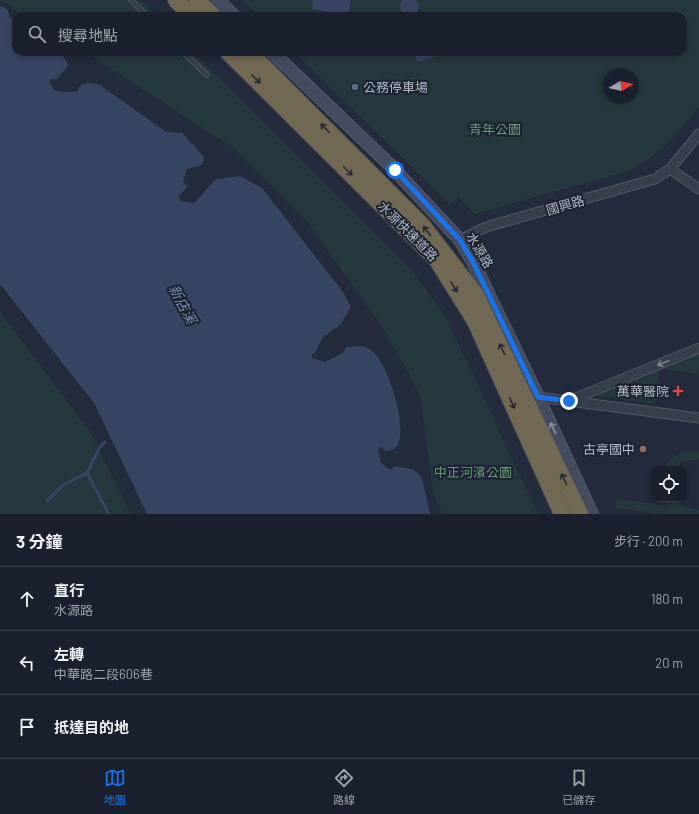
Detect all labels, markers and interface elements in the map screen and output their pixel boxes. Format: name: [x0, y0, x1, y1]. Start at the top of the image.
search box: [12, 12, 687, 56]
icon: search: [26, 23, 48, 45]
text: 搜尋地點: [58, 26, 118, 44]
north arrow: [603, 68, 639, 104]
one-way arrow: [251, 75, 261, 84]
place label: 公務停車場: [363, 79, 428, 95]
marker: 公務停車場: [350, 82, 360, 92]
park label: 青年公園: [469, 121, 521, 137]
one-way arrow: [320, 123, 330, 133]
route start: [386, 161, 404, 179]
one-way arrow: [343, 166, 353, 176]
street label: 國興路: [544, 192, 586, 218]
street label: 水源快速道路: [375, 198, 441, 264]
one-way arrow: [422, 225, 431, 236]
street label: 水源路: [463, 229, 497, 271]
water label: 新店溪: [166, 281, 201, 328]
one-way arrow: [451, 281, 459, 293]
one-way arrow: [498, 343, 505, 355]
one-way arrow: [657, 360, 669, 368]
place label: 萬華醫院: [617, 383, 669, 399]
marker: 萬華醫院: [672, 385, 684, 397]
route end: [560, 392, 578, 410]
one-way arrow: [509, 397, 516, 409]
one-way arrow: [549, 422, 556, 434]
place label: 古亭國中: [583, 441, 635, 457]
marker: 古亭國中: [638, 444, 648, 454]
park label: 中正河濱公園: [434, 464, 512, 480]
map controls: [651, 466, 687, 502]
button: locate: [651, 466, 687, 502]
one-way arrow: [560, 473, 567, 485]
text: 3 分鐘: [16, 531, 63, 551]
text: 步行 · 200 m: [614, 533, 683, 549]
text: 直行: [54, 581, 84, 599]
icon: ahead: [16, 588, 38, 610]
text: 180 m: [651, 591, 683, 607]
text: 水源路: [54, 602, 93, 618]
text: 左轉: [54, 645, 84, 663]
icon: left: [16, 652, 38, 674]
text: 20 m: [655, 655, 683, 671]
text: 中華路二段606巷: [54, 666, 153, 682]
icon: arrive: [16, 716, 38, 738]
text: 抵達目的地: [54, 718, 129, 736]
tab: 地圖: [104, 767, 126, 807]
tab: 路線: [333, 767, 355, 807]
tab: 已儲存: [562, 767, 595, 807]

